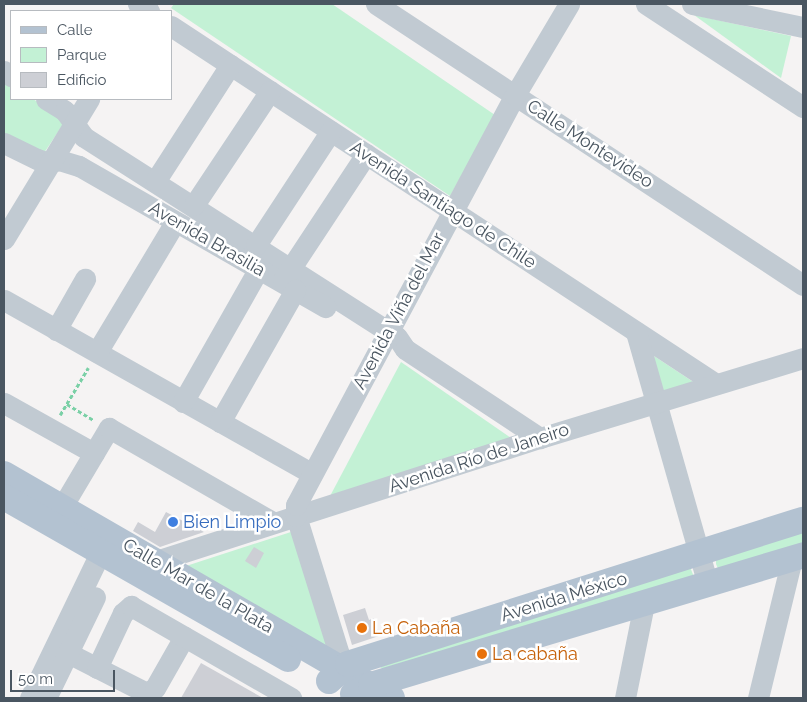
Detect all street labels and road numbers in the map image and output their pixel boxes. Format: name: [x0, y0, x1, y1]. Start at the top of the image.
street label: Calle Montevideo: [523, 95, 657, 193]
street label: Avenida Santiago de Chile: [346, 137, 540, 273]
street label: Avenida Brasilia: [145, 197, 269, 281]
street label: Avenida Viña del Mar: [348, 228, 450, 394]
street label: Avenida Río de Janeiro: [386, 419, 572, 497]
street label: Calle Mar de la Plata: [119, 534, 277, 638]
street label: Avenida México: [498, 568, 630, 626]

